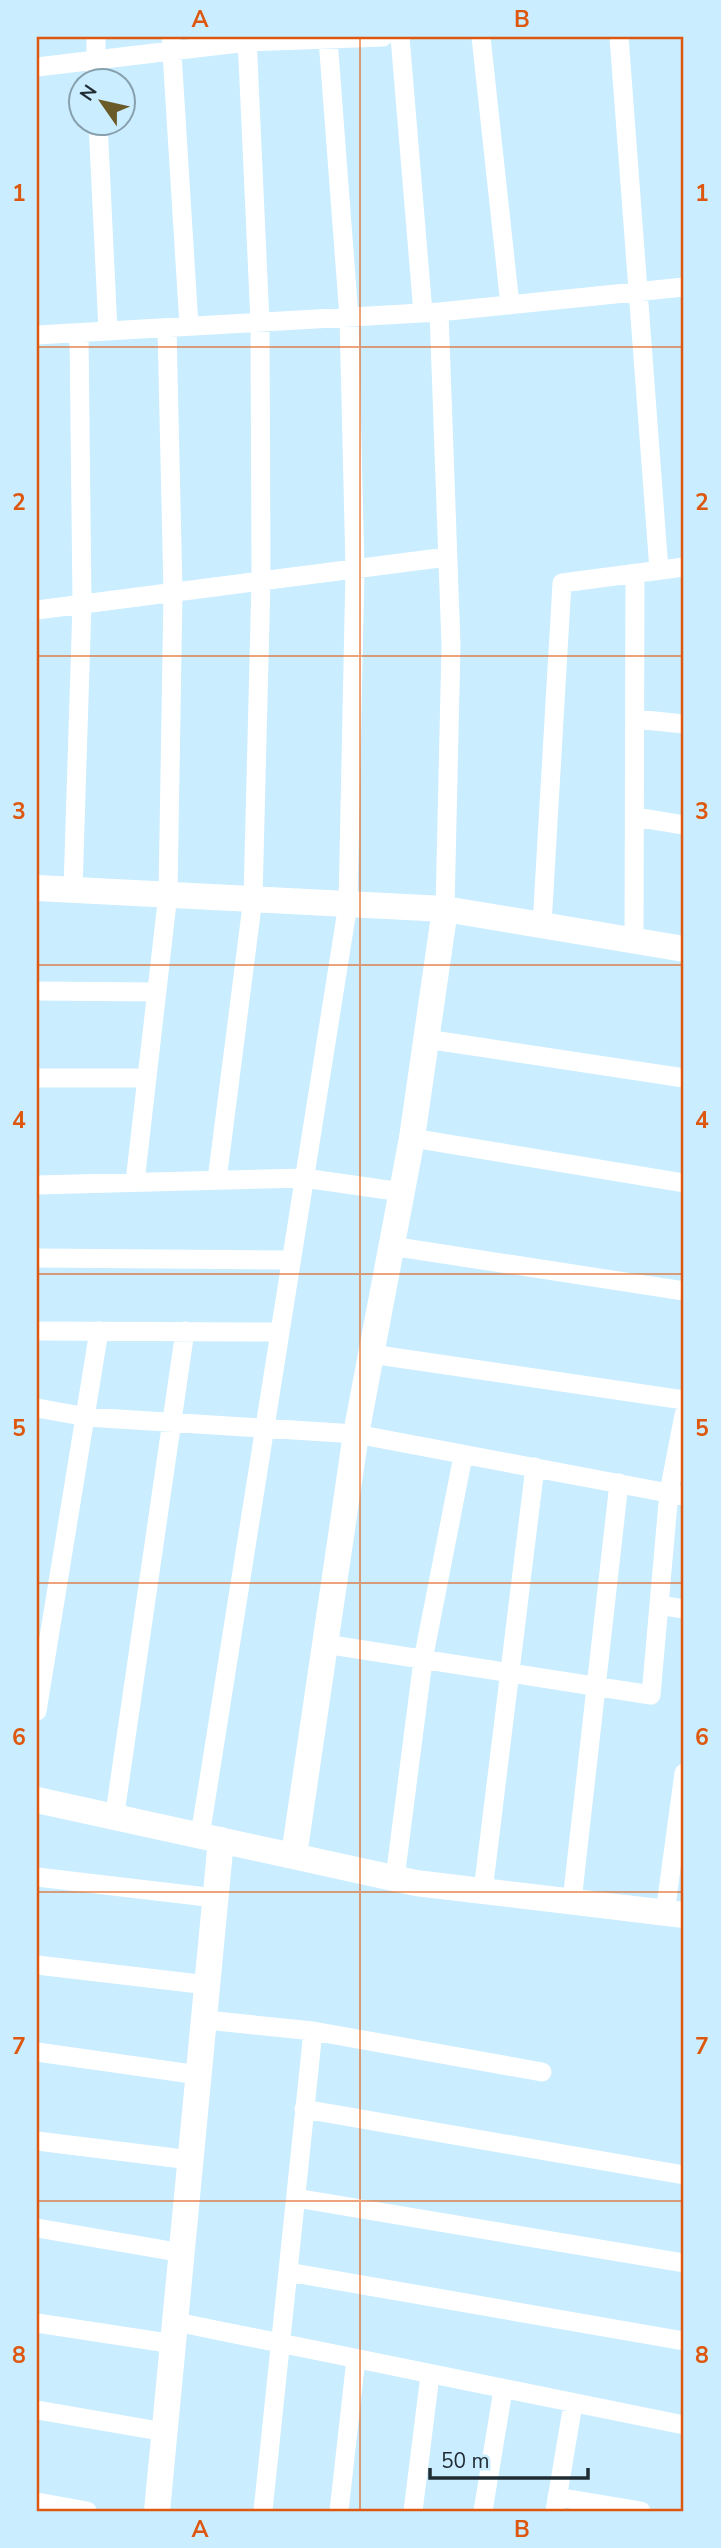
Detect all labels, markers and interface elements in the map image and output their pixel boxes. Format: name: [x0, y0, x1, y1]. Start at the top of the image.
text: A: [191, 4, 209, 35]
text: B: [514, 4, 530, 35]
north arrow: [66, 66, 136, 136]
text: N: [74, 80, 103, 106]
text: 1: [12, 178, 26, 209]
text: 1: [695, 178, 709, 209]
text: 2: [12, 487, 26, 518]
text: 2: [695, 487, 709, 518]
text: 3: [12, 796, 26, 827]
text: 3: [695, 796, 709, 827]
text: 4: [12, 1105, 26, 1136]
text: 4: [695, 1105, 709, 1136]
text: 5: [12, 1413, 26, 1444]
text: 5: [695, 1413, 709, 1444]
text: 6: [12, 1722, 26, 1753]
text: 6: [695, 1722, 709, 1753]
text: 7: [12, 2031, 26, 2062]
text: 7: [695, 2031, 709, 2062]
text: 8: [12, 2340, 26, 2371]
text: 8: [695, 2340, 709, 2371]
scale bar: [430, 2436, 588, 2480]
text: 50 m: [441, 2447, 490, 2475]
text: A: [191, 2514, 209, 2545]
text: B: [514, 2514, 530, 2545]

